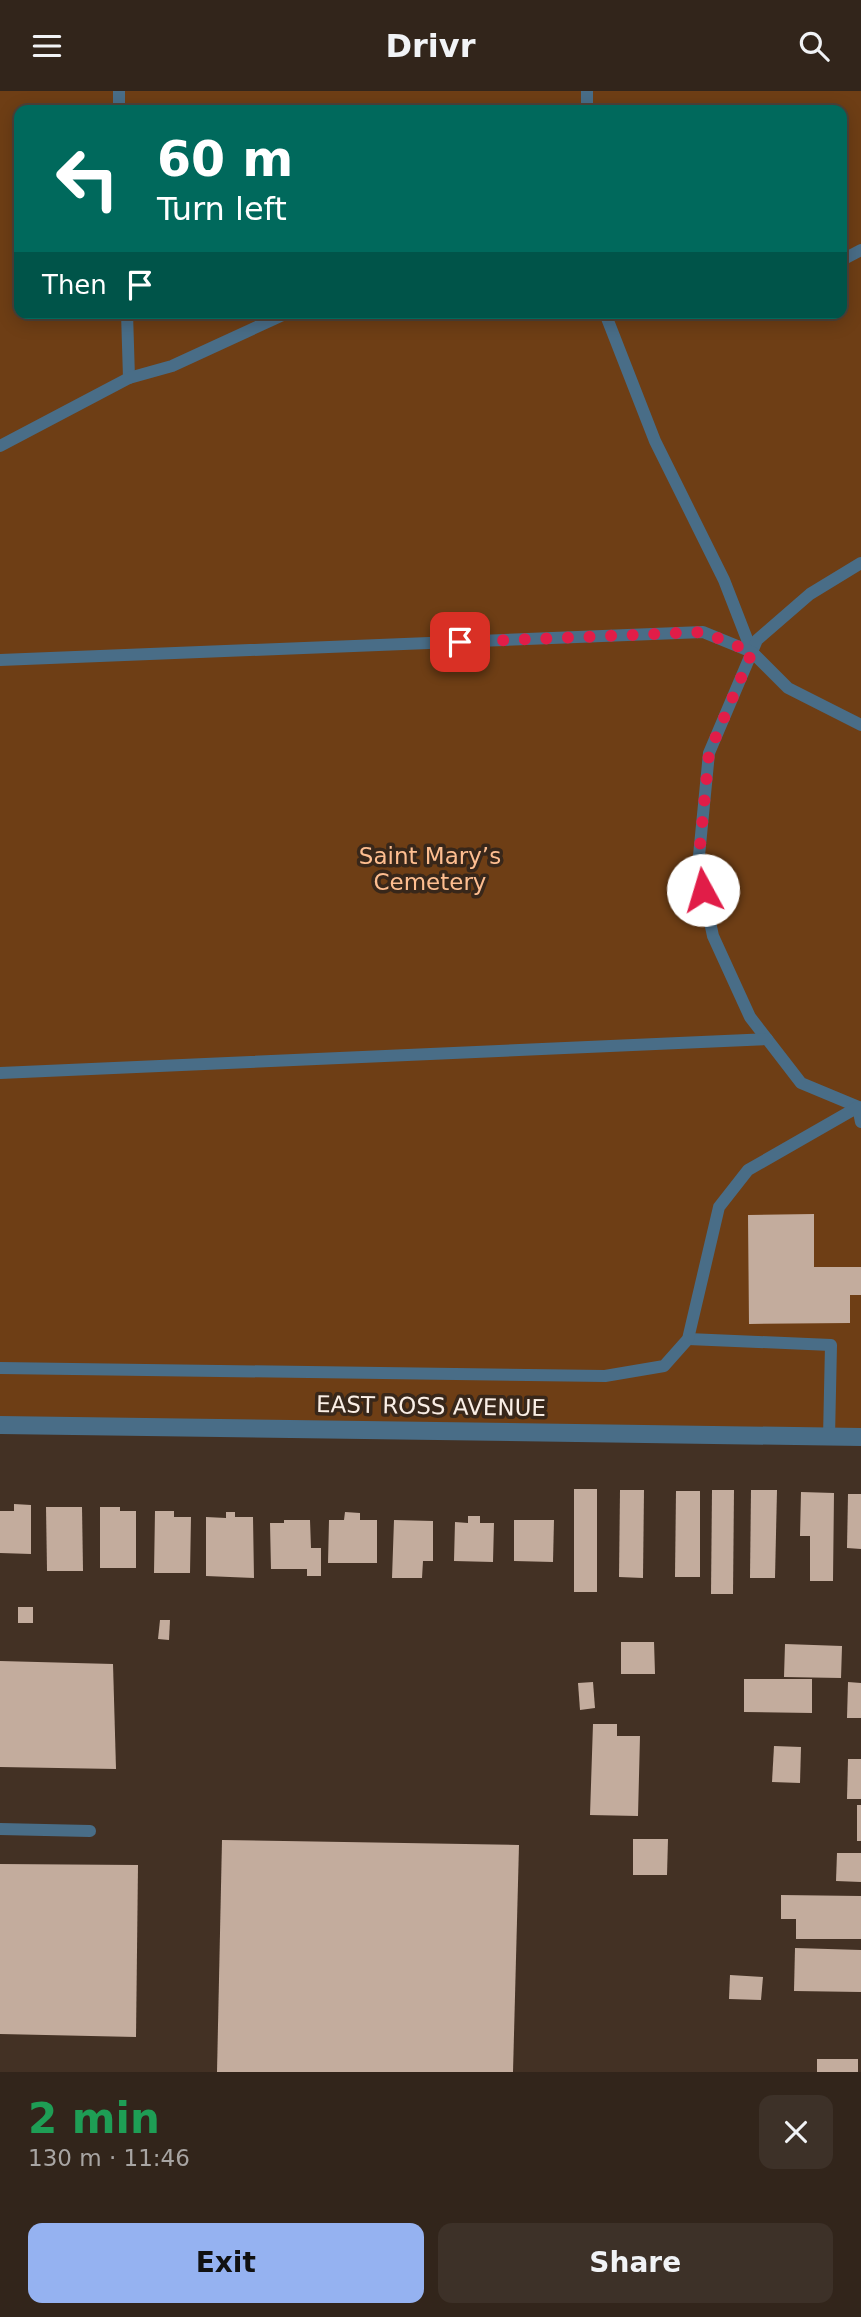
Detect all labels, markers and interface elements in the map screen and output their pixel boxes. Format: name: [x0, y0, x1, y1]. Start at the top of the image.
icon: menu: [28, 27, 66, 65]
text: Drivr: [386, 27, 475, 65]
icon: search: [795, 27, 833, 65]
text: 60 m: [157, 131, 293, 188]
icon: left: [42, 133, 133, 224]
text: Turn left: [157, 190, 287, 228]
icon: arrive: [121, 266, 159, 304]
text: Then: [42, 270, 107, 300]
pin: [430, 612, 490, 672]
icon: arrive: [441, 623, 479, 661]
park label: Saint Mary’s Cemetery: [359, 843, 501, 895]
position arrow: [666, 853, 740, 927]
street label: EAST ROSS AVENUE: [316, 1391, 546, 1421]
text: 2 min: [28, 2094, 160, 2143]
button: close: [759, 2095, 833, 2169]
text: 130 m · 11:46: [28, 2145, 190, 2171]
button: Exit: [28, 2223, 424, 2303]
button: Share: [438, 2223, 833, 2303]

